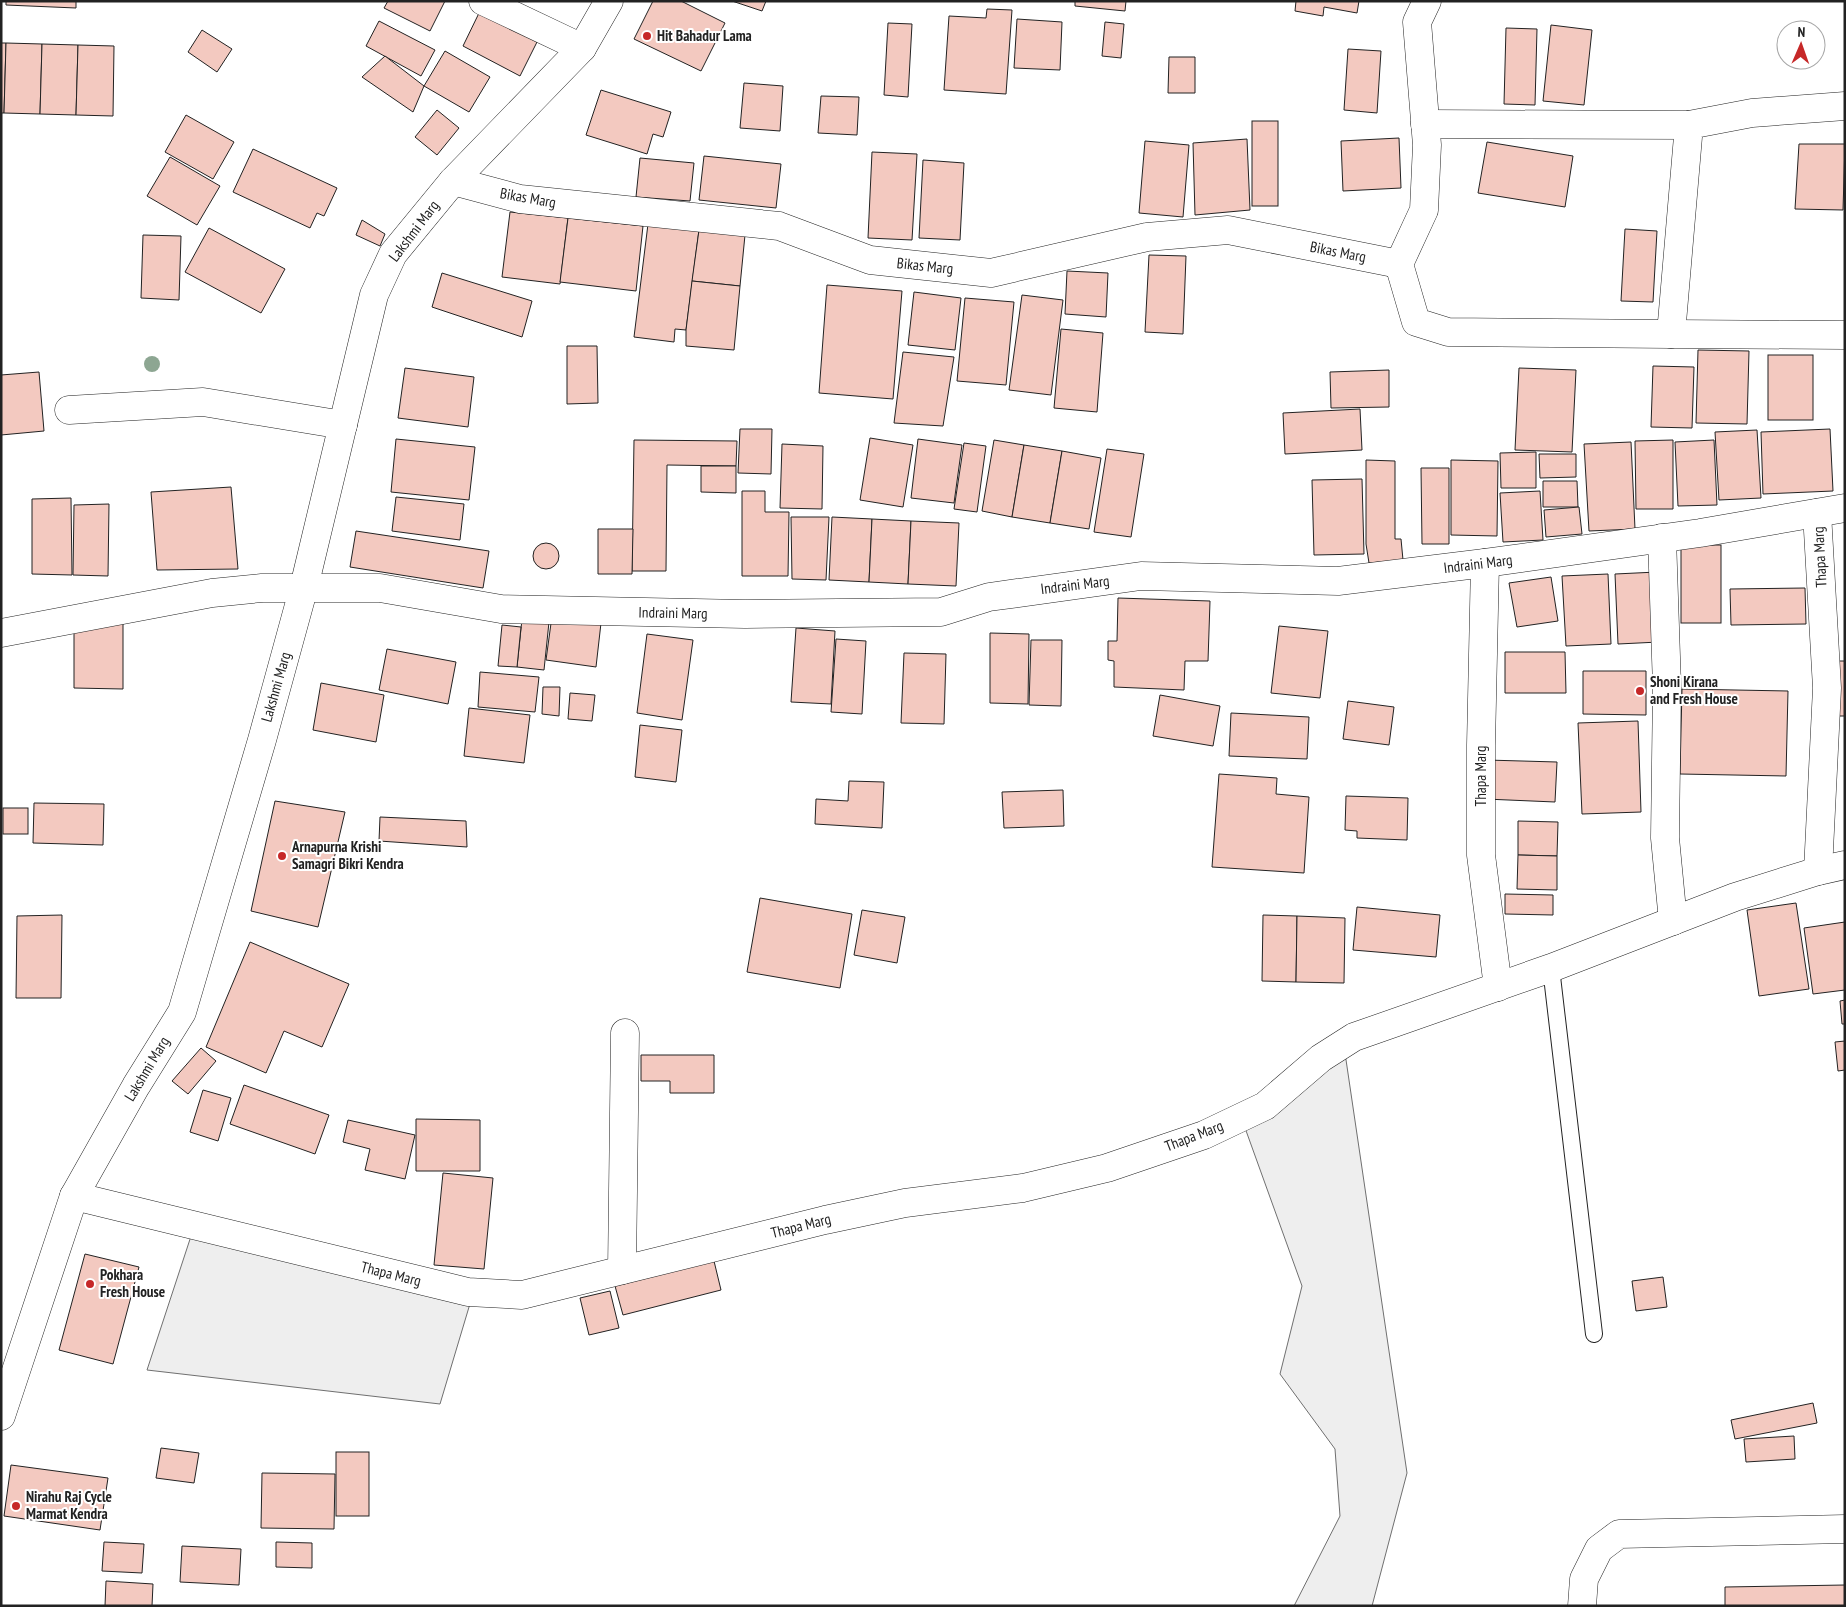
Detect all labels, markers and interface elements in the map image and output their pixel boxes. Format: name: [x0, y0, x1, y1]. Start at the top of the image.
north arrow: [1776, 20, 1826, 70]
text: N: [1797, 23, 1806, 41]
place label: Hit Bahadur Lama: [657, 26, 752, 45]
marker: Hit Bahadur Lama: [641, 30, 653, 42]
street label: Bikas Marg: [499, 183, 558, 212]
street label: Lakshmi Marg: [384, 196, 443, 265]
street label: Bikas Marg: [1309, 237, 1368, 266]
street label: Bikas Marg: [896, 253, 954, 278]
street label: Thapa Marg: [1808, 526, 1831, 588]
street label: Indraini Marg: [1442, 550, 1513, 577]
street label: Indraini Marg: [1039, 571, 1110, 598]
street label: Indraini Marg: [638, 602, 708, 623]
street label: Lakshmi Marg: [256, 650, 295, 724]
place label: Shoni Kirana and Fresh House: [1650, 672, 1738, 708]
marker: Shoni Kirana and Fresh House: [1634, 685, 1646, 697]
street label: Thapa Marg: [1471, 745, 1490, 807]
place label: Arnapurna Krishi Samagri Bikri Kendra: [291, 837, 404, 873]
marker: Arnapurna Krishi Samagri Bikri Kendra: [276, 850, 288, 862]
street label: Lakshmi Marg: [120, 1033, 173, 1104]
street label: Thapa Marg: [1162, 1116, 1226, 1155]
street label: Thapa Marg: [769, 1209, 833, 1242]
street label: Thapa Marg: [359, 1257, 423, 1290]
place label: Pokhara Fresh House: [100, 1265, 165, 1301]
marker: Pokhara Fresh House: [84, 1278, 96, 1290]
place label: Nirahu Raj Cycle Marmat Kendra: [26, 1487, 112, 1523]
marker: Nirahu Raj Cycle Marmat Kendra: [10, 1500, 22, 1512]

